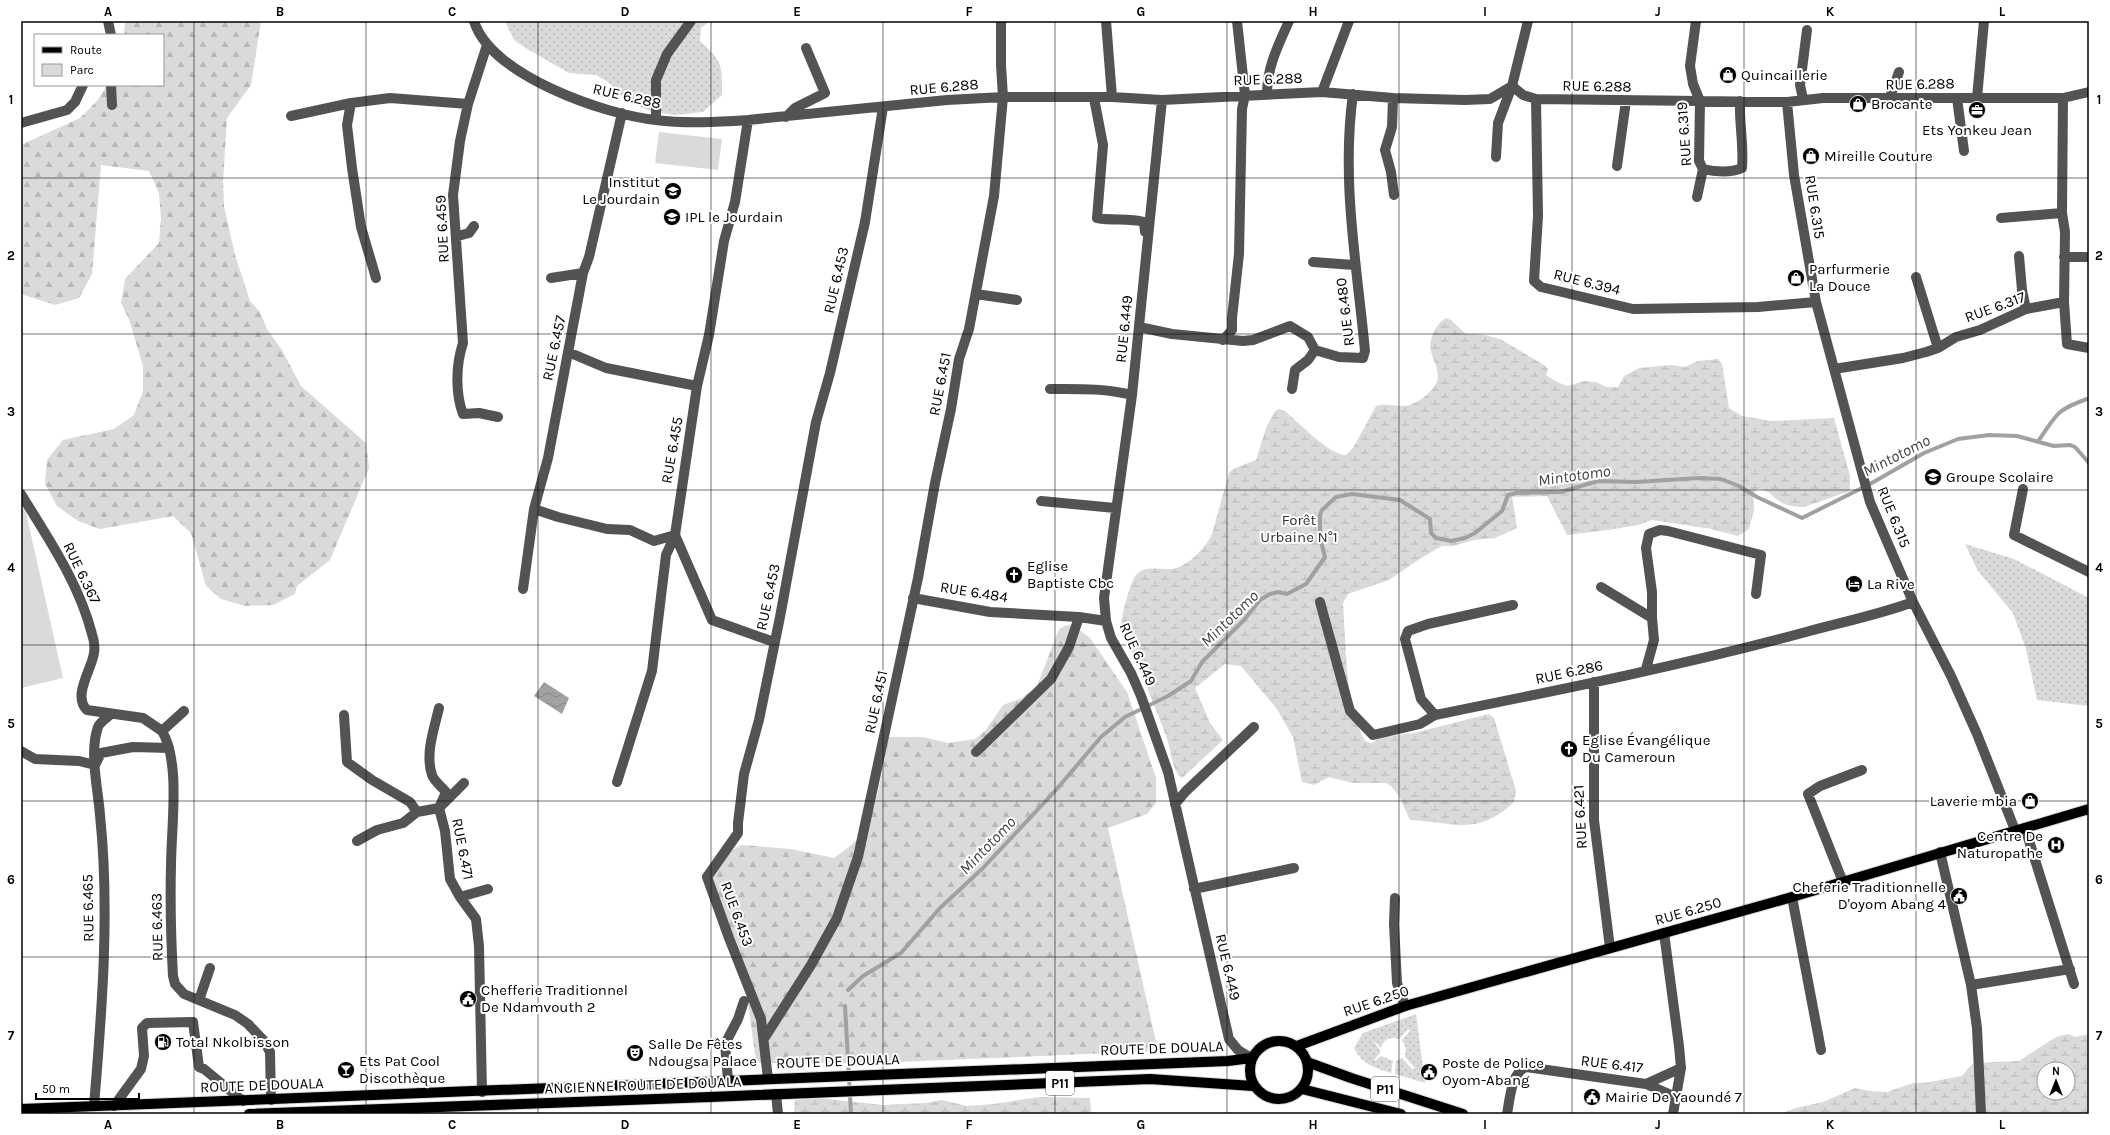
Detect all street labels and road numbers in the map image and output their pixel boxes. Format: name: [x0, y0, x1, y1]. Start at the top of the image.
street label: RUE 6.288: [1233, 69, 1303, 89]
street label: RUE 6.288: [1885, 74, 1955, 94]
street label: RUE 6.288: [909, 75, 979, 99]
street label: RUE 6.288: [1562, 76, 1632, 96]
street label: RUE 6.288: [591, 79, 663, 113]
street label: RUE 6.319: [1673, 101, 1695, 167]
street label: RUE 6.315: [1801, 174, 1829, 240]
street label: RUE 6.459: [431, 195, 453, 263]
street label: RUE 6.453: [820, 245, 852, 315]
street label: RUE 6.394: [1552, 265, 1623, 299]
street label: RUE 6.480: [1332, 277, 1358, 347]
street label: RUE 6.317: [1962, 288, 2028, 326]
street label: RUE 6.449: [1112, 294, 1136, 364]
street label: RUE 6.457: [538, 314, 570, 382]
street label: RUE 6.451: [925, 351, 955, 417]
street label: RUE 6.455: [657, 415, 687, 485]
street label: RUE 6.315: [1874, 484, 1914, 550]
street label: RUE 6.367: [59, 539, 105, 607]
street label: RUE 6.453: [752, 562, 784, 632]
street label: RUE 6.484: [939, 578, 1010, 606]
street label: RUE 6.449: [1116, 620, 1160, 688]
street label: RUE 6.286: [1534, 656, 1604, 688]
street label: RUE 6.451: [861, 669, 891, 735]
street label: RUE 6.421: [1569, 784, 1591, 850]
street label: RUE 6.471: [448, 817, 478, 881]
street label: RUE 6.465: [78, 874, 98, 942]
street label: RUE 6.453: [717, 879, 757, 949]
street label: RUE 6.463: [147, 893, 167, 961]
street label: RUE 6.250: [1653, 893, 1723, 929]
street label: RUE 6.449: [1212, 932, 1244, 1002]
street label: RUE 6.250: [1341, 981, 1411, 1021]
street label: ROUTE DE DOUALA: [1100, 1037, 1224, 1059]
street label: ROUTE DE DOUALA: [776, 1050, 900, 1072]
street label: RUE 6.417: [1580, 1051, 1644, 1077]
road number: P11: [1046, 1071, 1074, 1095]
street label: ANCIENNE ROUTE DE DOUALA: [544, 1073, 742, 1097]
street label: ROUTE DE DOUALA: [200, 1074, 324, 1096]
road number: P11: [1371, 1077, 1399, 1101]

